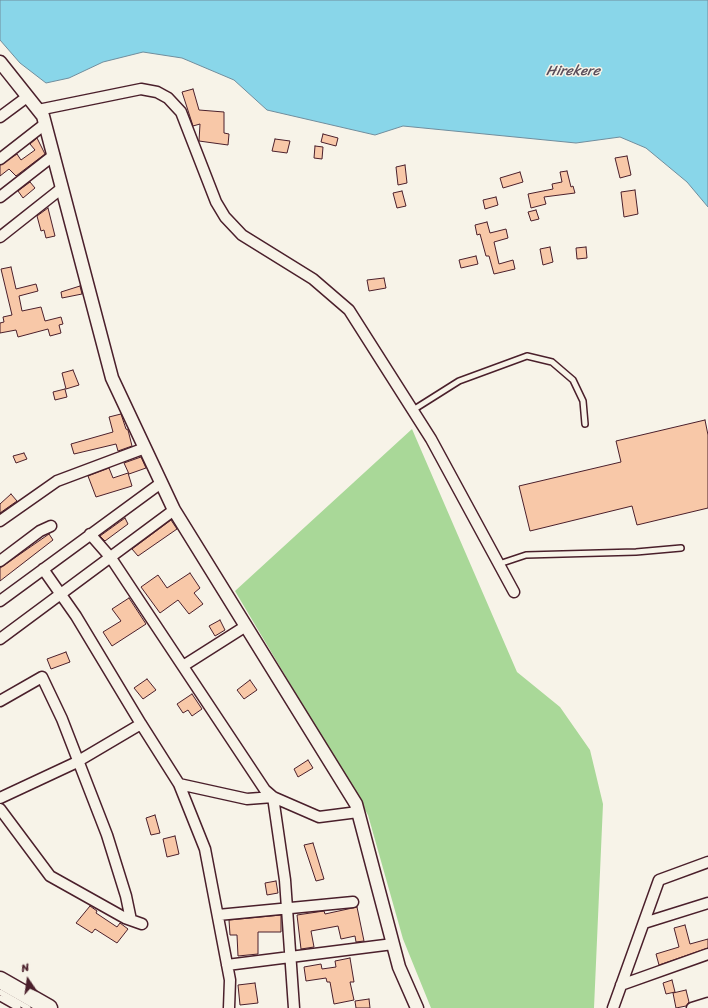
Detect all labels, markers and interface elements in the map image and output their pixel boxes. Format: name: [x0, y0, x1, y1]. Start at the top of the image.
water label: Hirekere: [546, 63, 600, 79]
text: N: [19, 958, 31, 978]
north arrow: [8, 960, 48, 1000]

